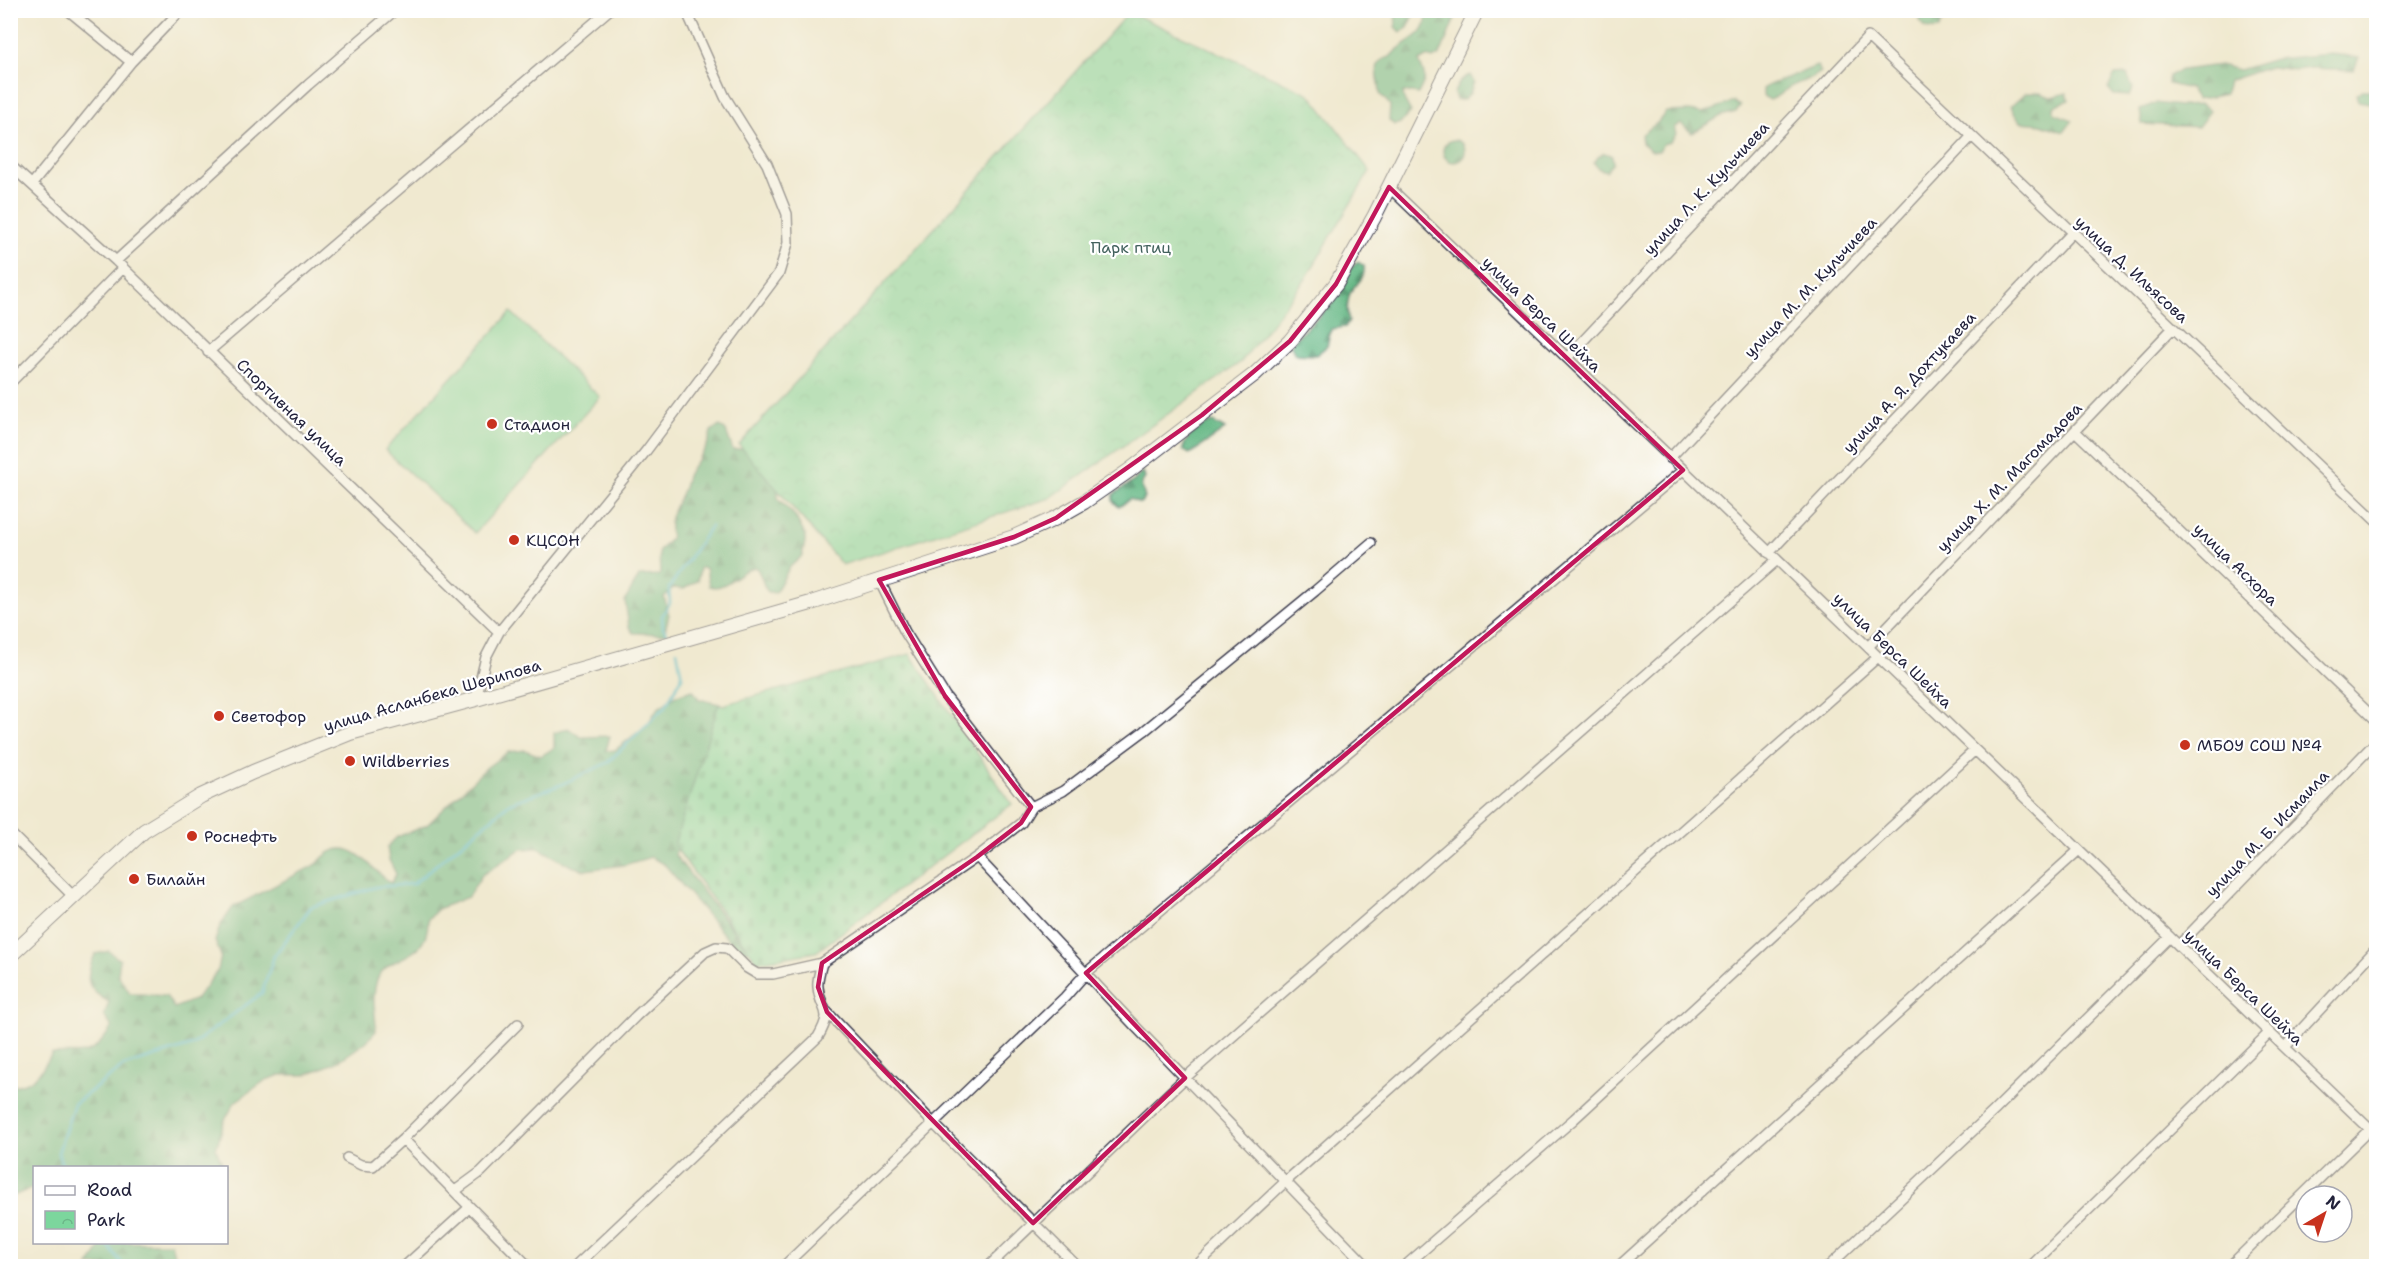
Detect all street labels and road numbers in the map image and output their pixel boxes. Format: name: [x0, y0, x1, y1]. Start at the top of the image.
street label: улица Л. К. Кульчиева: [1639, 117, 1774, 260]
street label: улица Д. Ильясова: [2070, 211, 2193, 328]
street label: улица М. М. Кульчиева: [1739, 212, 1881, 362]
street label: улица Берса Шейха: [1478, 252, 1606, 377]
street label: улица А. Я. Дохтукаева: [1838, 307, 1981, 458]
street label: Спортивная улица: [232, 354, 351, 470]
street label: улица Х. М. Магомадова: [1932, 398, 2087, 557]
street label: улица Асхора: [2189, 519, 2283, 610]
street label: улица Берса Шейха: [1829, 588, 1957, 713]
street label: улица Асланбека Шерипова: [321, 654, 543, 737]
street label: улица М. Б. Исмаила: [2201, 765, 2334, 901]
street label: улица Берса Шейха: [2180, 925, 2308, 1050]

